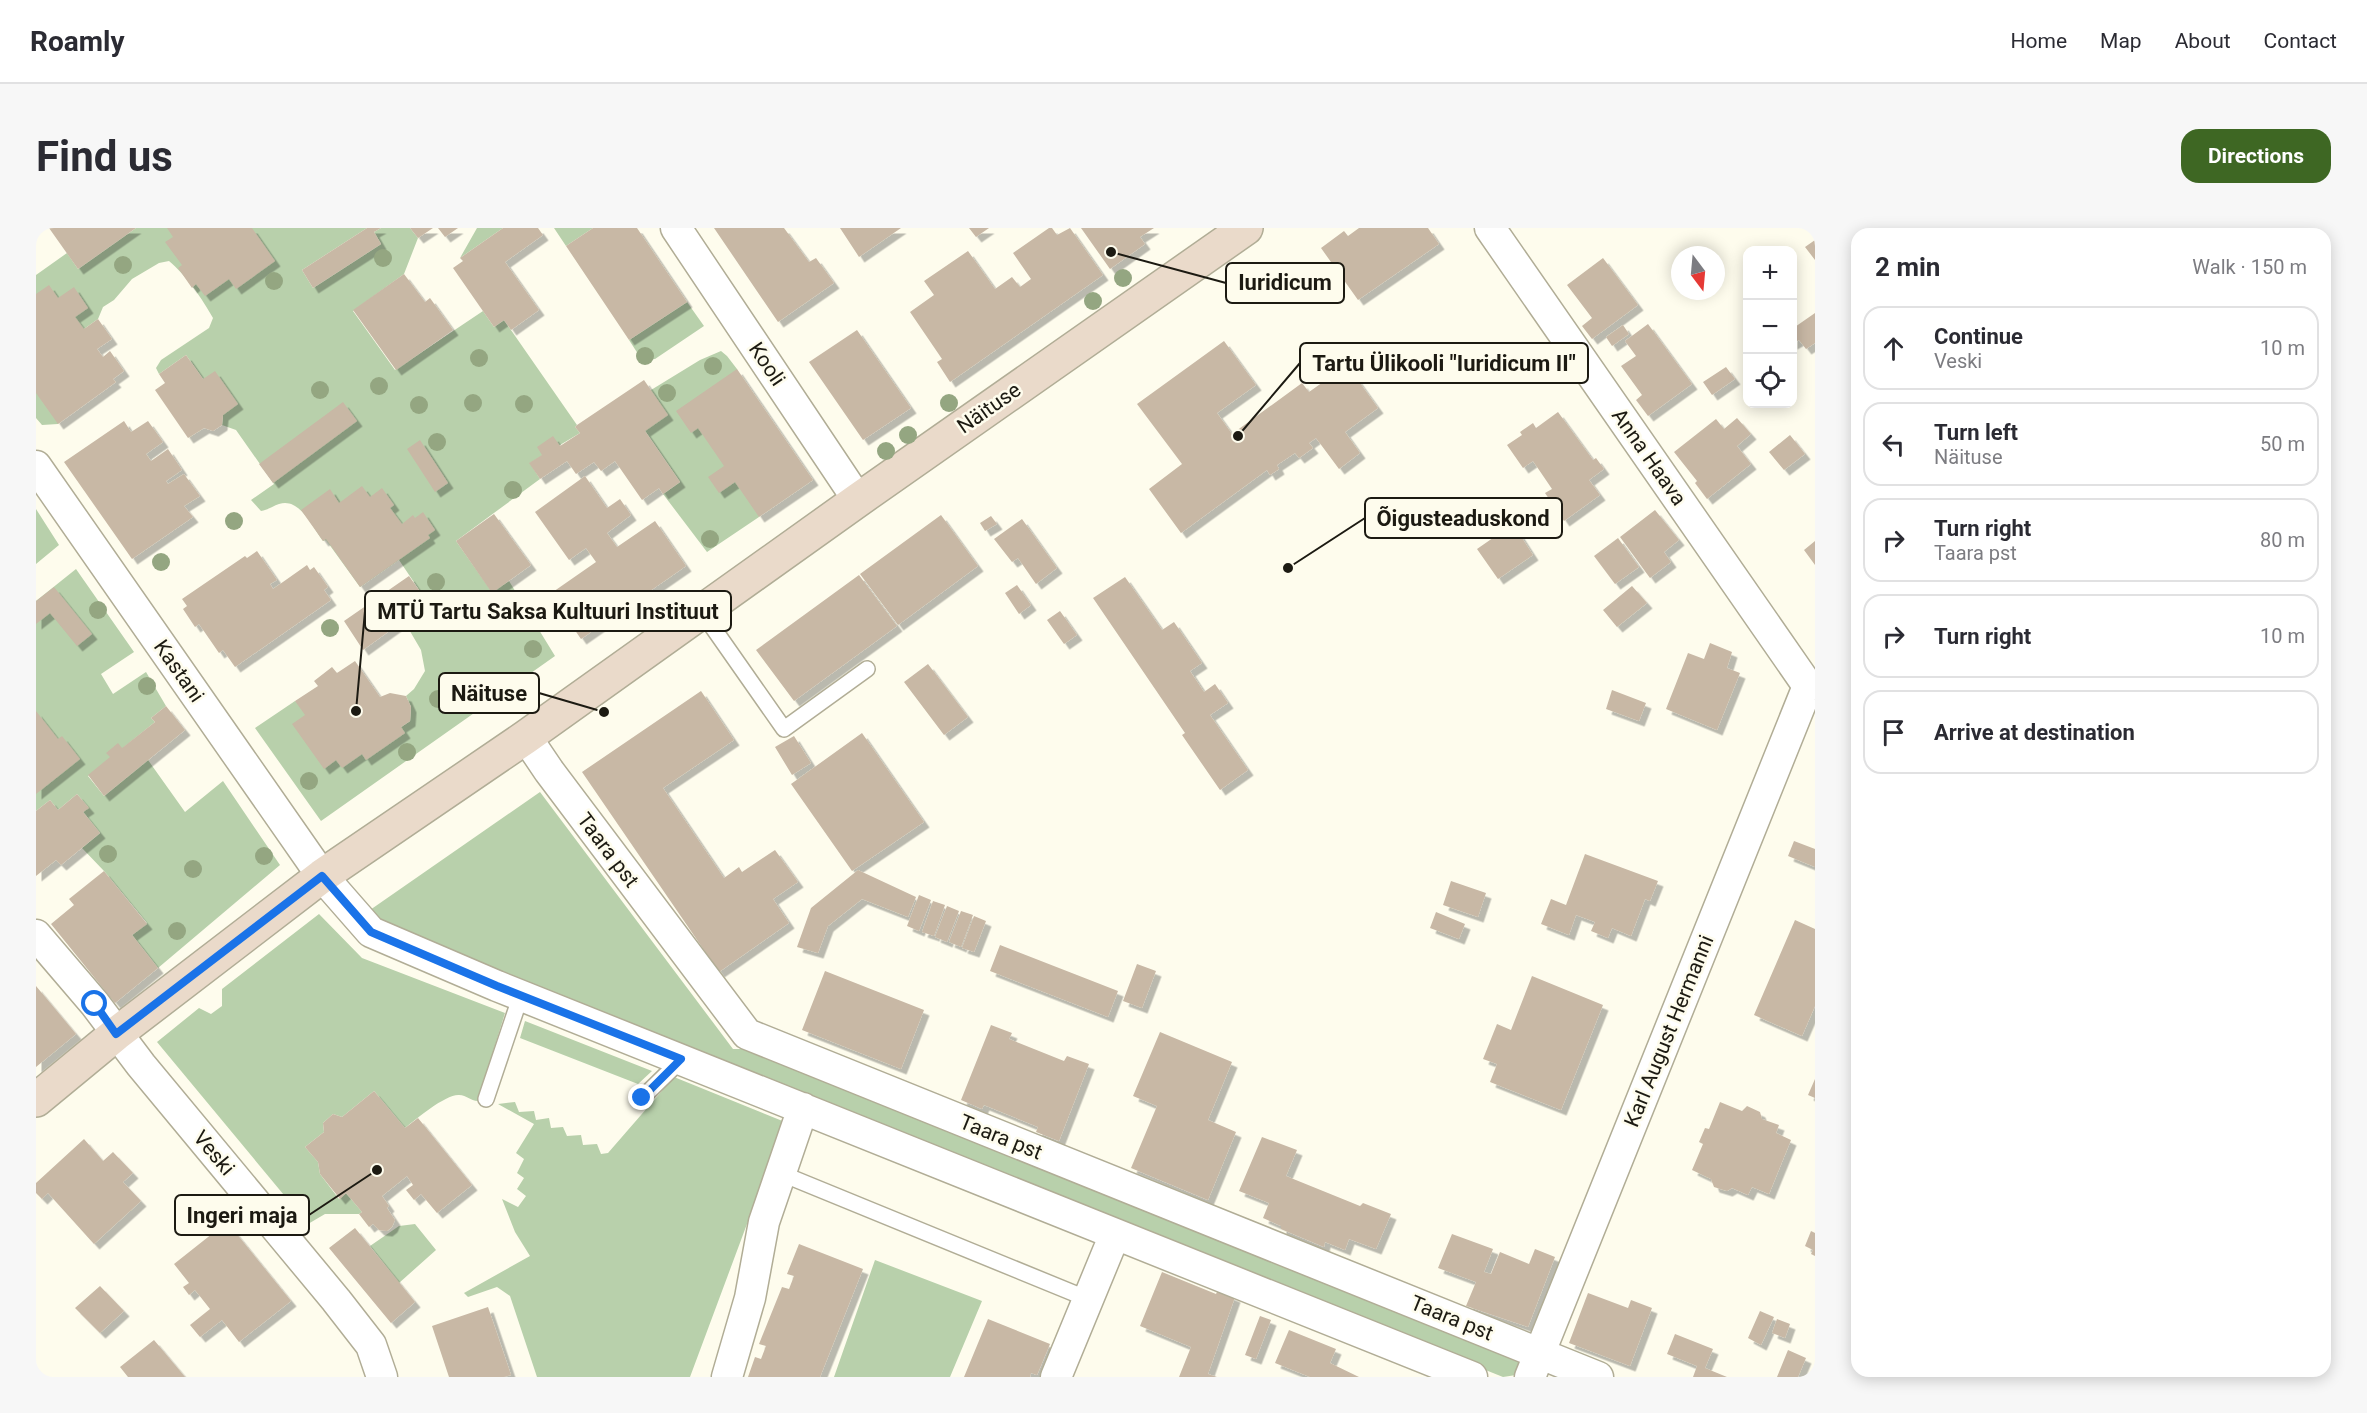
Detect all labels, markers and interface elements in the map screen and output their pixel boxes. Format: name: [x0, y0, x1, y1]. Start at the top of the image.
text: Roamly: [30, 25, 125, 58]
text: Home: [2011, 29, 2067, 53]
text: Map: [2100, 29, 2142, 53]
text: About: [2175, 29, 2231, 53]
text: Contact: [2264, 29, 2337, 53]
button: Directions: [2181, 129, 2331, 183]
text: Find us: [36, 132, 173, 181]
north arrow: [1671, 246, 1725, 300]
map controls: [1743, 246, 1797, 408]
button: +: [1743, 246, 1797, 300]
text: 2 min: [1875, 252, 1940, 282]
text: Walk · 150 m: [2192, 255, 2307, 279]
callout: Iuridicum: [1226, 263, 1344, 303]
text: Iuridicum: [1238, 270, 1332, 295]
button: −: [1743, 300, 1797, 354]
text: Continue: [1934, 324, 2023, 349]
icon: ahead: [1877, 332, 1910, 365]
text: 10 m: [2260, 336, 2305, 360]
street label: Kooli: [744, 338, 790, 390]
callout: Tartu Ülikooli "Iuridicum II": [1300, 343, 1588, 383]
text: Veski: [1934, 349, 1982, 373]
text: Tartu Ülikooli "Iuridicum II": [1312, 351, 1576, 376]
button: locate: [1743, 354, 1797, 408]
street label: Näituse: [953, 378, 1025, 438]
street label: Anna Haava: [1607, 404, 1691, 510]
text: Turn left: [1934, 420, 2018, 445]
icon: left: [1877, 428, 1910, 461]
text: 50 m: [2260, 432, 2305, 456]
text: Näituse: [1934, 445, 2003, 469]
callout: Õigusteaduskond: [1365, 498, 1562, 538]
text: Õigusteaduskond: [1376, 506, 1550, 531]
text: Turn right: [1934, 516, 2031, 541]
icon: right: [1877, 524, 1910, 557]
text: 80 m: [2260, 528, 2305, 552]
text: Taara pst: [1934, 541, 2017, 565]
callout: MTÜ Tartu Saksa Kultuuri Instituut: [365, 591, 731, 631]
text: MTÜ Tartu Saksa Kultuuri Instituut: [377, 599, 719, 624]
icon: right: [1877, 620, 1910, 653]
text: Turn right: [1934, 624, 2031, 649]
text: 10 m: [2260, 624, 2305, 648]
street label: Kastani: [149, 635, 209, 707]
callout: Näituse: [439, 673, 539, 713]
text: Näituse: [451, 681, 527, 706]
icon: arrive: [1877, 716, 1910, 749]
text: Arrive at destination: [1934, 720, 2135, 745]
street label: Taara pst: [572, 808, 644, 892]
street label: Karl August Hermanni: [1620, 932, 1718, 1130]
route start: [81, 990, 107, 1016]
route end: [628, 1084, 654, 1110]
street label: Taara pst: [956, 1110, 1046, 1164]
street label: Veski: [189, 1126, 239, 1180]
callout: Ingeri maja: [175, 1195, 309, 1235]
text: Ingeri maja: [187, 1203, 298, 1228]
street label: Taara pst: [1407, 1291, 1497, 1345]

